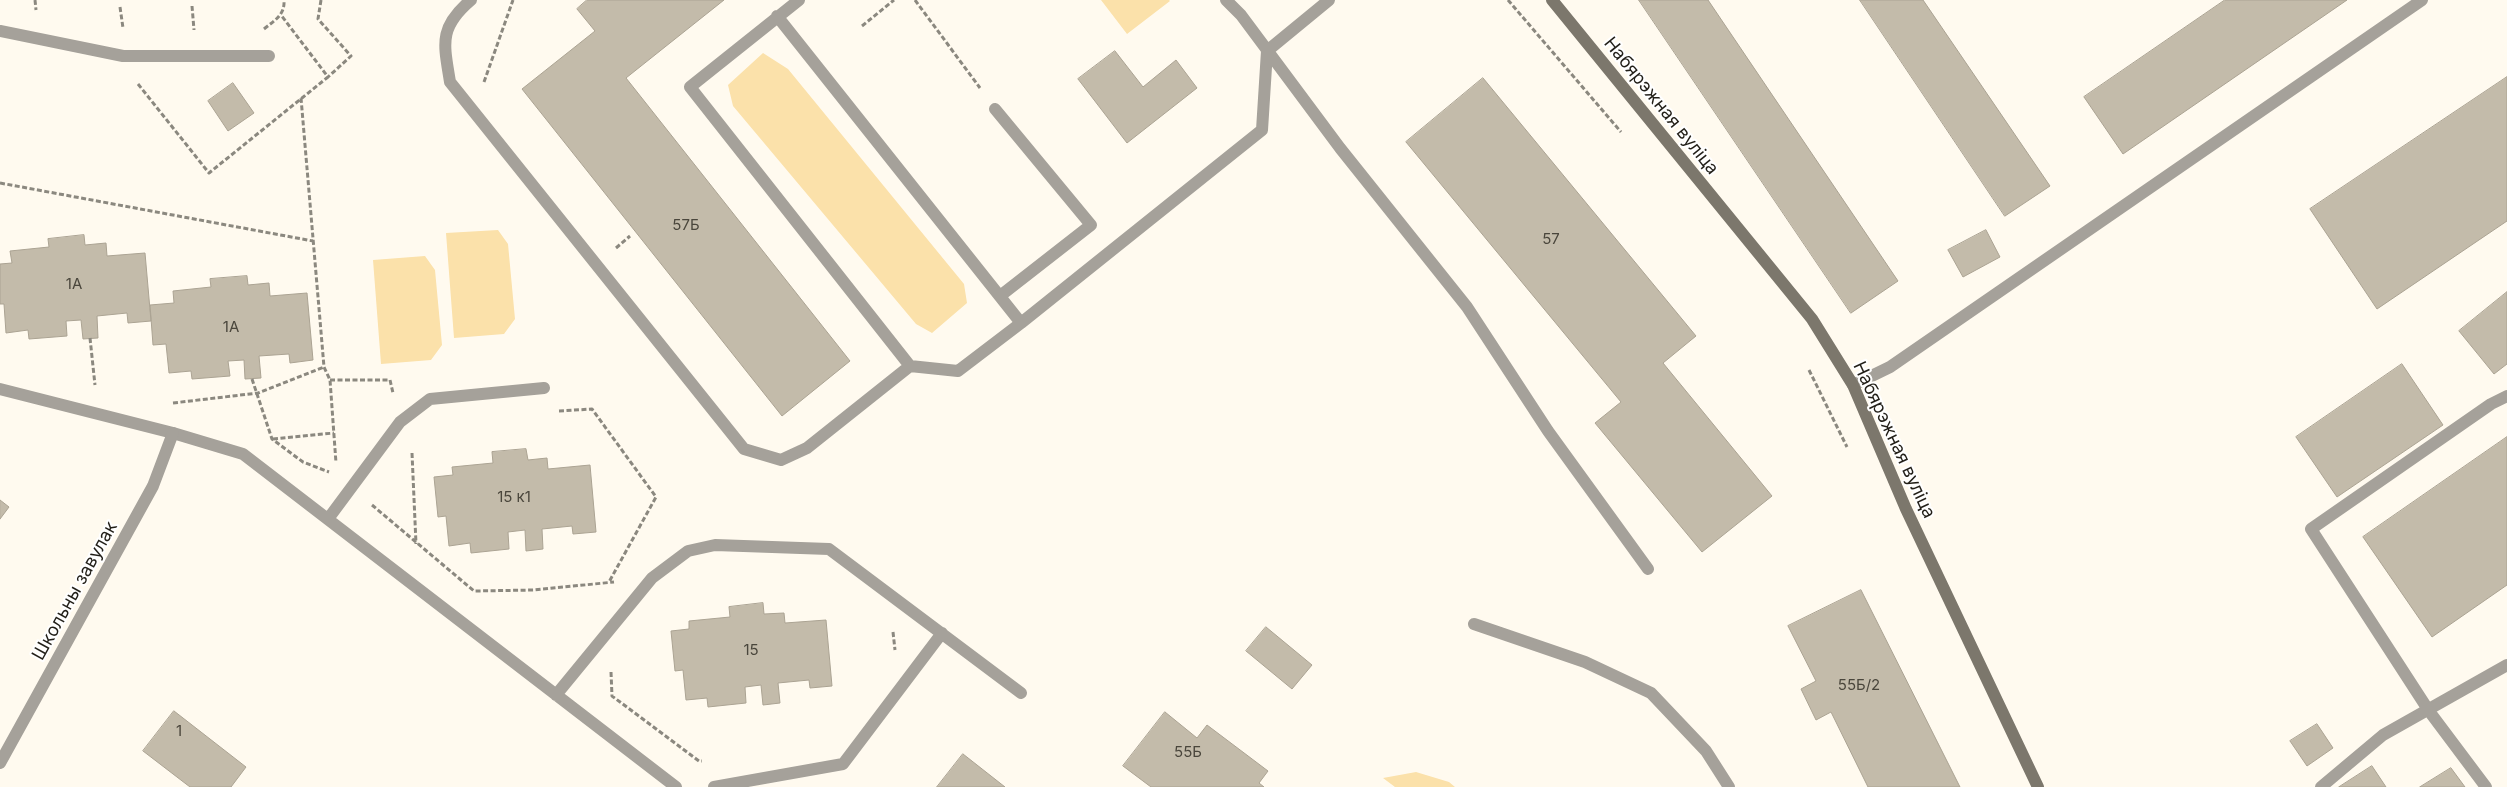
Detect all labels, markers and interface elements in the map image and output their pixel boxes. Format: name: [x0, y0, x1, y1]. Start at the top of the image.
street label: Набярэжная вуліца: [1599, 33, 1723, 179]
house number: 57Б: [672, 216, 700, 234]
house number: 57: [1542, 230, 1560, 248]
house number: 1А: [66, 275, 82, 293]
house number: 1А: [223, 318, 239, 336]
street label: Набярэжная вуліца: [1848, 358, 1940, 522]
house number: 15 к1: [497, 488, 531, 506]
street label: Школьны завулак: [28, 518, 122, 664]
house number: 15: [743, 641, 759, 659]
house number: 55Б/2: [1838, 676, 1880, 694]
house number: 1: [176, 722, 182, 740]
house number: 55Б: [1174, 743, 1202, 761]

